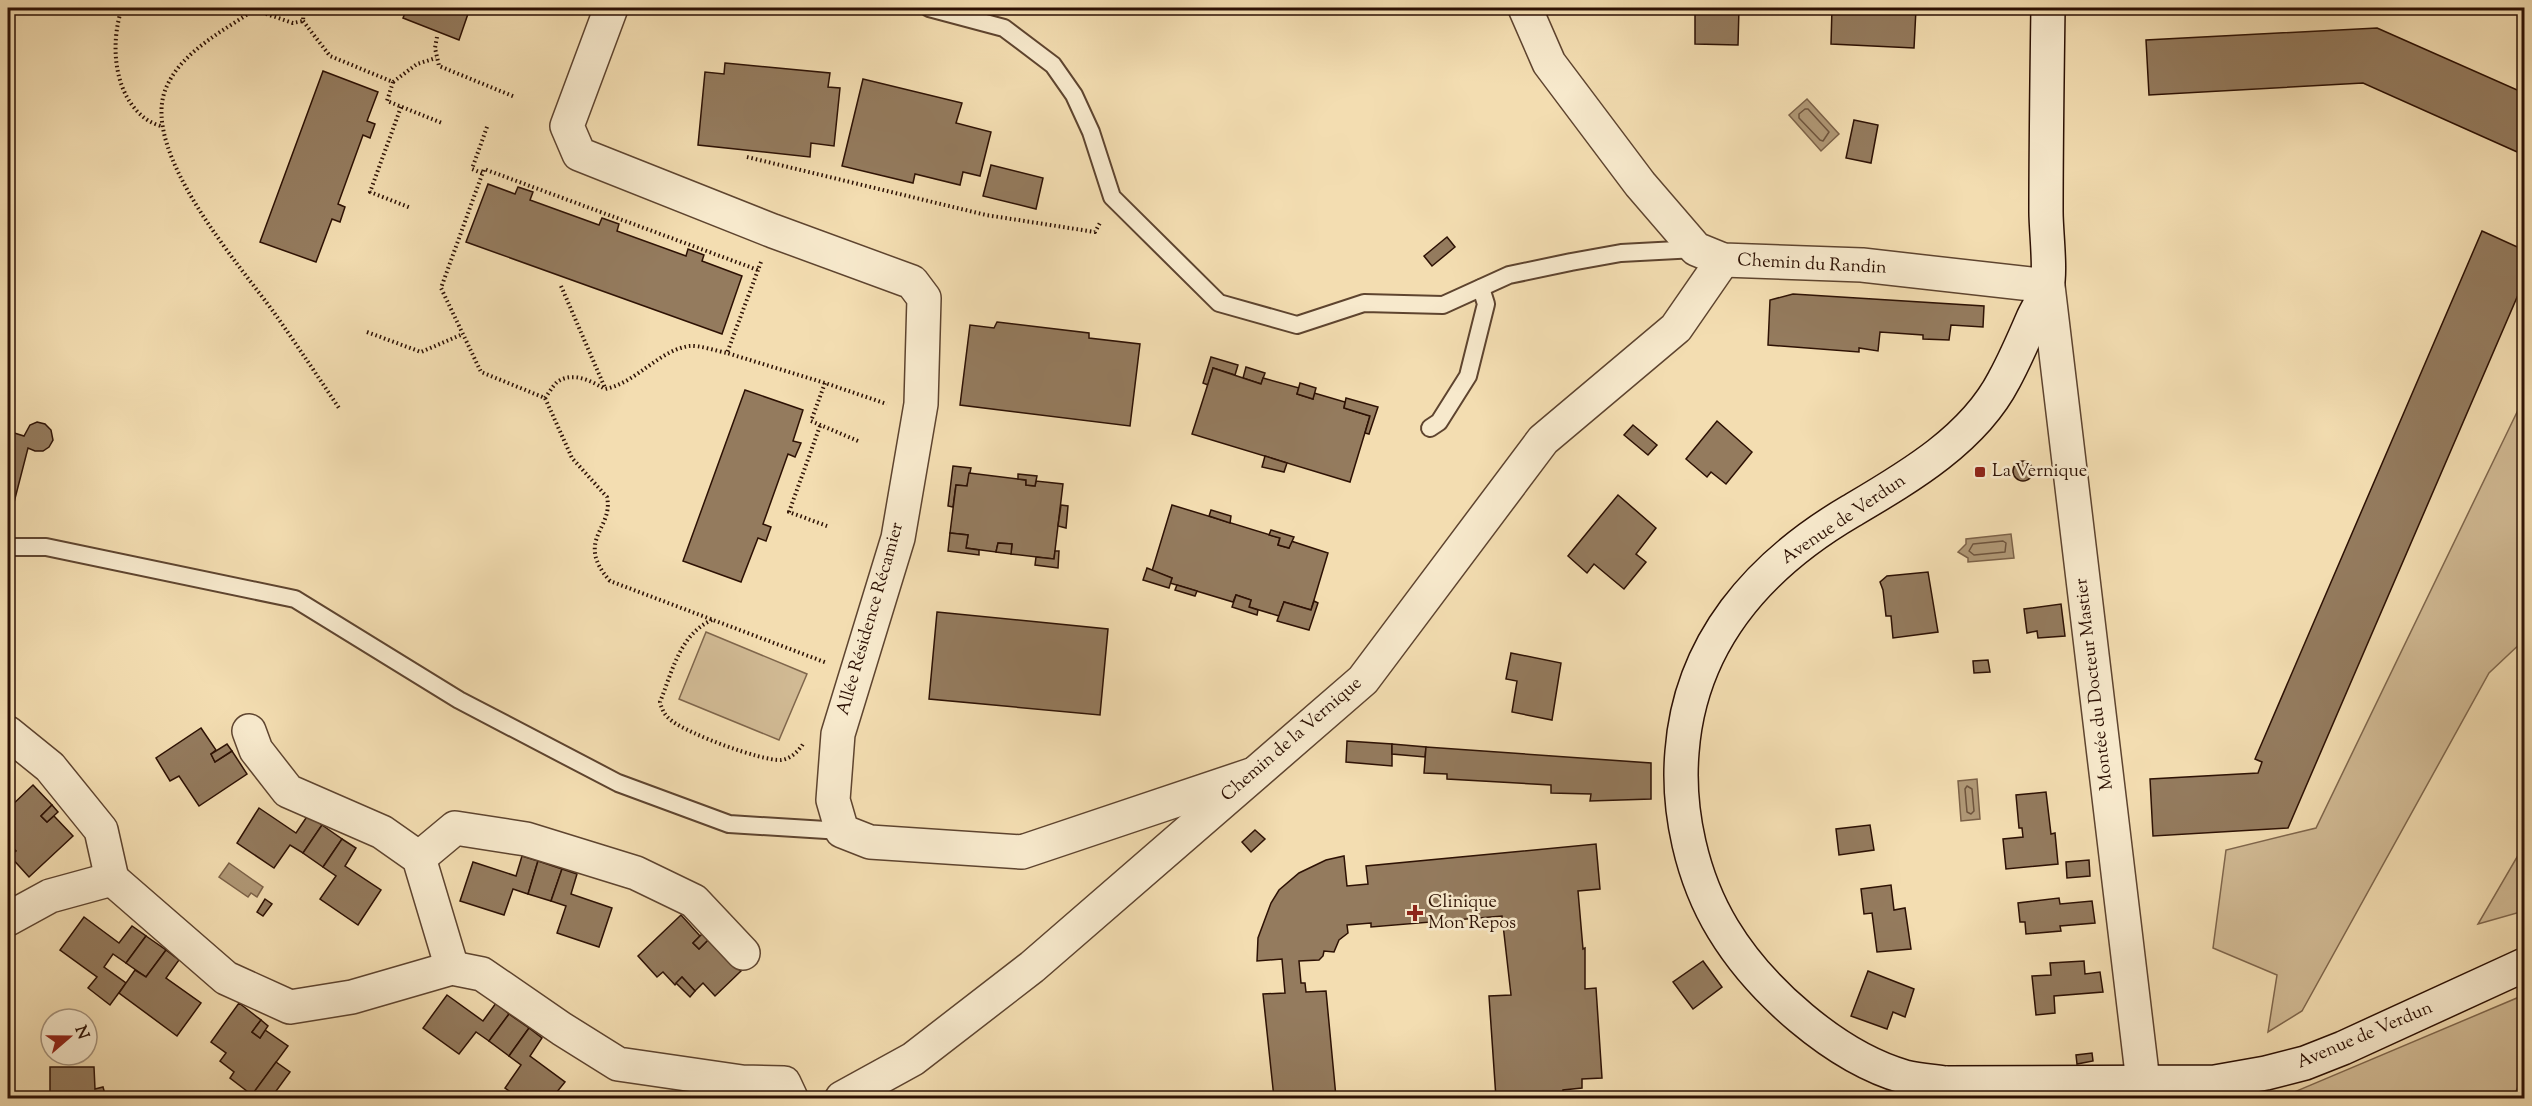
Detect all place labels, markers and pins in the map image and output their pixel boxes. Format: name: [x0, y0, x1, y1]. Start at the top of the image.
place label: La Vernique: [1992, 459, 2087, 485]
marker: La Vernique: [1973, 465, 1987, 479]
place label: Clinique Mon Repos: [1428, 890, 1516, 937]
marker: Clinique Mon Repos: [1406, 904, 1424, 922]

